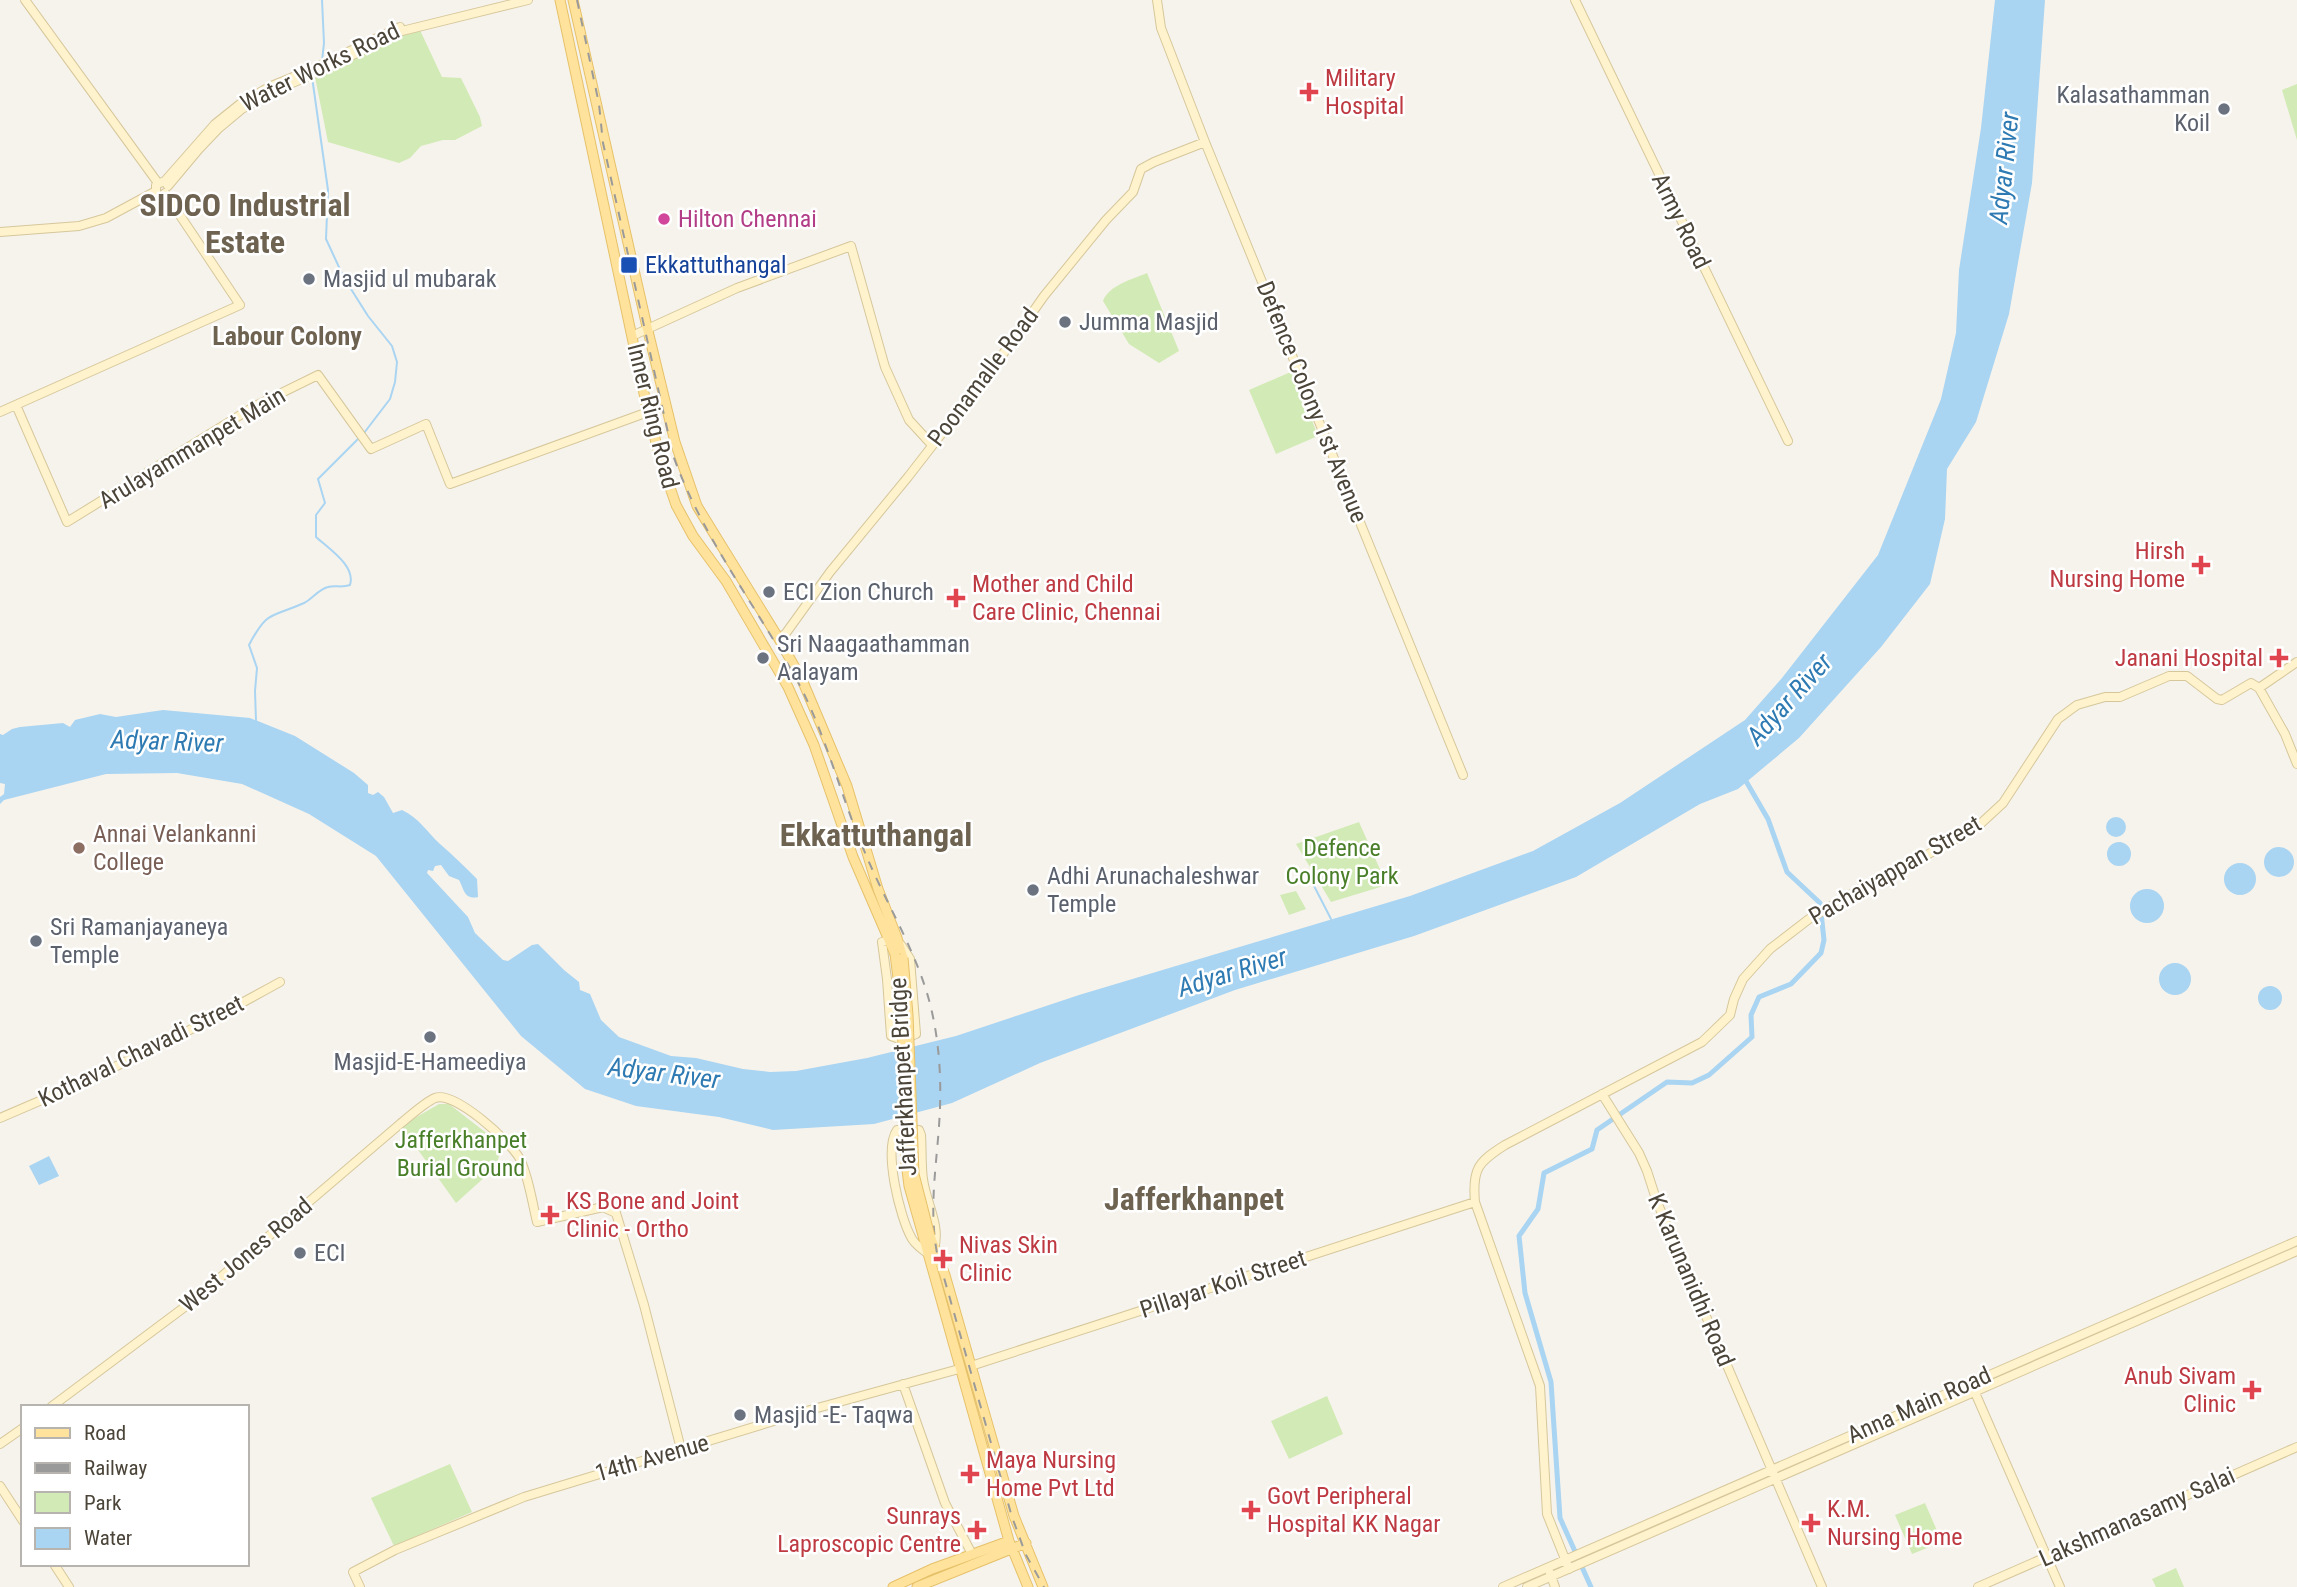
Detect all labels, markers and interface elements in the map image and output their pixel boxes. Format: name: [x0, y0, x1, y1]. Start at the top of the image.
street label: Water Works Road: [236, 16, 404, 118]
place label: Military Hospital: [1325, 64, 1404, 120]
place label: Kalasathamman Koil: [2057, 81, 2210, 137]
marker: Military Hospital: [1299, 82, 1319, 102]
marker: Kalasathamman Koil: [2216, 101, 2232, 117]
water label: Adyar River: [1983, 109, 2025, 226]
street label: Army Road: [1646, 169, 1716, 273]
district label: SIDCO Industrial Estate: [139, 186, 351, 261]
place label: Hilton Chennai: [678, 205, 817, 233]
marker: Hilton Chennai: [656, 211, 672, 227]
place label: Ekkattuthangal: [645, 251, 787, 279]
marker: Ekkattuthangal: [619, 255, 639, 275]
place label: Masjid ul mubarak: [323, 265, 497, 293]
marker: Masjid ul mubarak: [301, 271, 317, 287]
street label: Defence Colony 1st Avenue: [1251, 277, 1373, 527]
street label: Poonamalle Road: [922, 302, 1044, 452]
place label: Jumma Masjid: [1079, 308, 1219, 336]
marker: Jumma Masjid: [1057, 314, 1073, 330]
district label: Labour Colony: [212, 321, 362, 351]
street label: Inner Ring Road: [621, 340, 685, 492]
street label: Arulayammanpet Main: [94, 381, 290, 515]
place label: Hirsh Nursing Home: [2050, 537, 2185, 593]
marker: Hirsh Nursing Home: [2191, 555, 2211, 575]
place label: Mother and Child Care Clinic, Chennai: [972, 570, 1161, 626]
place label: ECI Zion Church: [783, 578, 934, 606]
marker: ECI Zion Church: [761, 584, 777, 600]
marker: Mother and Child Care Clinic, Chennai: [946, 588, 966, 608]
place label: Sri Naagaathamman Aalayam: [777, 630, 970, 686]
place label: Janani Hospital: [2115, 644, 2263, 672]
water label: Adyar River: [1740, 646, 1839, 752]
marker: Janani Hospital: [2269, 648, 2289, 668]
marker: Sri Naagaathamman Aalayam: [755, 650, 771, 666]
water label: Adyar River: [109, 724, 225, 758]
street label: Pachaiyappan Street: [1804, 809, 1986, 931]
district label: Ekkattuthangal: [780, 816, 972, 854]
place label: Annai Velankanni College: [93, 820, 257, 876]
park label: Defence Colony Park: [1285, 834, 1399, 890]
marker: Annai Velankanni College: [71, 840, 87, 856]
place label: Adhi Arunachaleshwar Temple: [1047, 862, 1259, 918]
marker: Adhi Arunachaleshwar Temple: [1025, 882, 1041, 898]
place label: Sri Ramanjayaneya Temple: [50, 913, 228, 969]
marker: Sri Ramanjayaneya Temple: [28, 933, 44, 949]
water label: Adyar River: [1173, 941, 1291, 1003]
street label: Jafferkhanpet Bridge: [884, 977, 922, 1177]
street label: Kothaval Chavadi Street: [34, 989, 248, 1113]
marker: Masjid-E-Hameediya: [422, 1029, 438, 1045]
place label: Masjid-E-Hameediya: [334, 1048, 526, 1076]
water label: Adyar River: [605, 1051, 723, 1095]
park label: Jafferkhanpet Burial Ground: [395, 1126, 527, 1182]
district label: Jafferkhanpet: [1104, 1180, 1284, 1218]
place label: KS Bone and Joint Clinic - Ortho: [566, 1187, 739, 1243]
street label: K Karunanidhi Road: [1642, 1189, 1740, 1371]
street label: West Jones Road: [174, 1192, 318, 1318]
marker: KS Bone and Joint Clinic - Ortho: [540, 1205, 560, 1225]
place label: Nivas Skin Clinic: [959, 1231, 1058, 1287]
place label: ECI: [314, 1239, 346, 1267]
street label: Pillayar Koil Street: [1136, 1244, 1310, 1324]
marker: ECI: [292, 1245, 308, 1261]
marker: Nivas Skin Clinic: [933, 1249, 953, 1269]
street label: Anna Main Road: [1843, 1361, 1995, 1449]
place label: Anub Sivam Clinic: [2124, 1362, 2236, 1418]
marker: Anub Sivam Clinic: [2242, 1380, 2262, 1400]
place label: Masjid -E- Taqwa: [754, 1401, 914, 1429]
legend: [21, 1405, 248, 1566]
marker: Masjid -E- Taqwa: [732, 1407, 748, 1423]
text: Road: [84, 1421, 126, 1445]
street label: 14th Avenue: [592, 1428, 712, 1488]
place label: Maya Nursing Home Pvt Ltd: [986, 1446, 1116, 1502]
text: Railway: [84, 1456, 147, 1480]
street label: Lakshmanasamy Salai: [2035, 1461, 2239, 1573]
marker: Maya Nursing Home Pvt Ltd: [960, 1464, 980, 1484]
place label: Govt Peripheral Hospital KK Nagar: [1267, 1482, 1441, 1538]
text: Park: [84, 1491, 122, 1515]
place label: K.M. Nursing Home: [1827, 1495, 1962, 1551]
marker: Govt Peripheral Hospital KK Nagar: [1241, 1500, 1261, 1520]
place label: Sunrays Laproscopic Centre: [777, 1502, 961, 1558]
marker: K.M. Nursing Home: [1801, 1513, 1821, 1533]
marker: Sunrays Laproscopic Centre: [967, 1520, 987, 1540]
text: Water: [84, 1526, 132, 1550]

